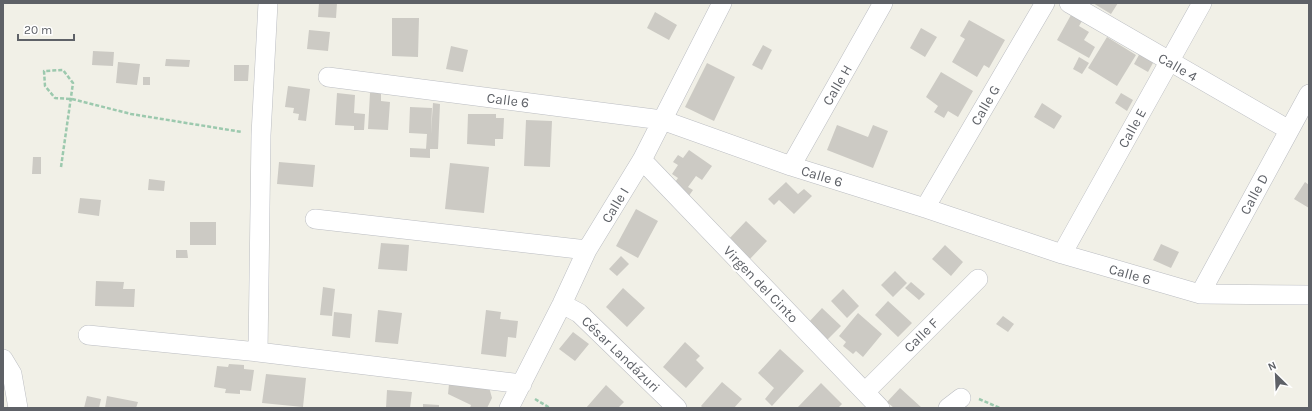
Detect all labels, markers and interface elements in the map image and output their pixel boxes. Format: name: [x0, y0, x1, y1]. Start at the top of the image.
scale bar: [18, 16, 74, 42]
text: 20 m: [24, 23, 52, 37]
street label: Calle 4: [1155, 49, 1201, 85]
street label: Calle H: [819, 62, 856, 109]
street label: Calle G: [967, 82, 1004, 128]
street label: Calle 6: [486, 89, 530, 112]
street label: Calle E: [1115, 106, 1150, 151]
street label: Calle 6: [799, 162, 845, 191]
street label: Calle D: [1237, 171, 1272, 218]
street label: Calle I: [598, 184, 633, 226]
street label: Virgen del Cinto: [720, 242, 802, 326]
street label: Calle 6: [1107, 260, 1153, 289]
street label: César Landázuri: [578, 313, 663, 396]
street label: Calle F: [900, 314, 942, 356]
north arrow: [1256, 355, 1296, 395]
text: N: [1266, 359, 1278, 374]

